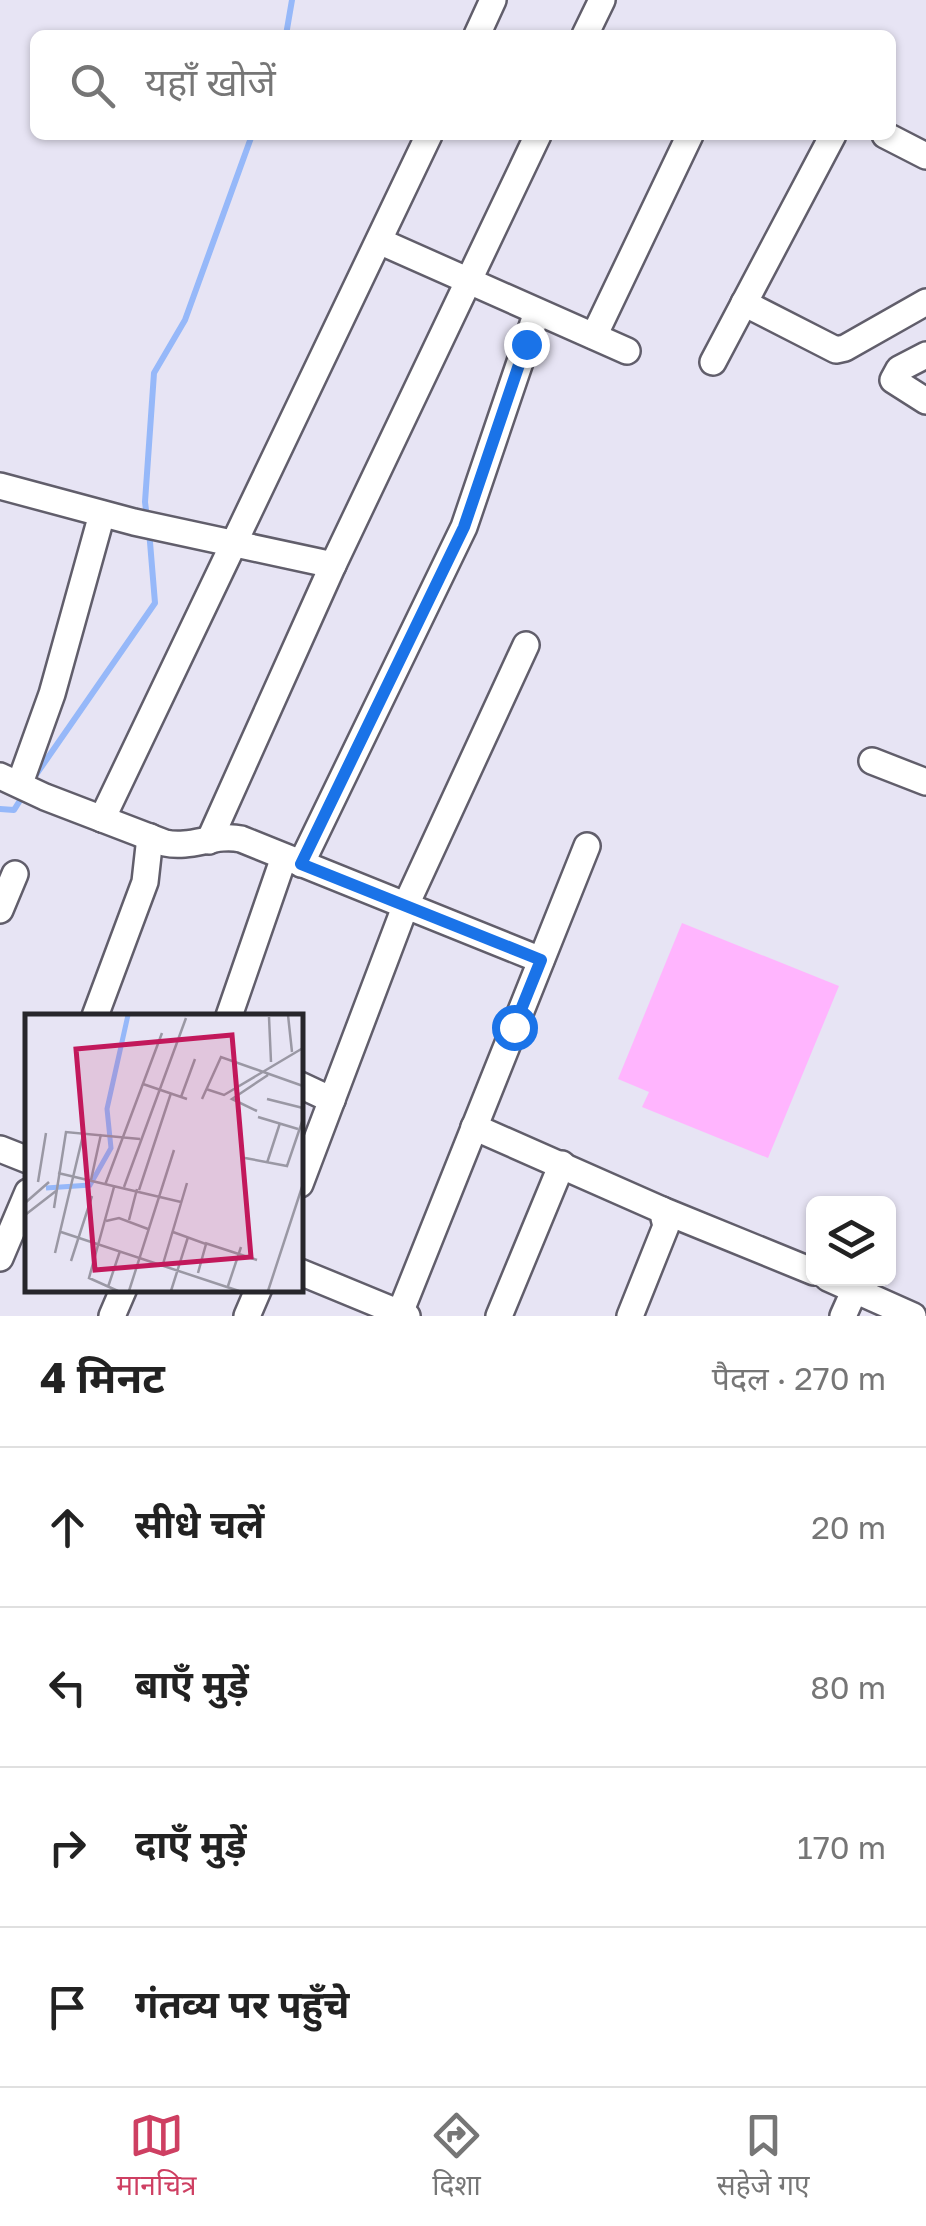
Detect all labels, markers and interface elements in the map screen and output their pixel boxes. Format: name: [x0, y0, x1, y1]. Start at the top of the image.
search box: [30, 30, 896, 140]
icon: search: [65, 58, 120, 113]
text: यहाँ खोजें: [145, 59, 276, 104]
route end: [504, 322, 550, 368]
route start: [492, 1005, 538, 1051]
inset map: [25, 1014, 302, 1291]
map controls: [806, 1196, 896, 1286]
button: layers: [806, 1196, 896, 1286]
text: 4 मिनट: [40, 1352, 165, 1402]
text: पैदल · 270 m: [712, 1359, 886, 1397]
icon: ahead: [40, 1500, 95, 1555]
text: सीधे चलें: [135, 1501, 264, 1546]
text: 20 m: [811, 1508, 886, 1546]
icon: left: [40, 1660, 95, 1715]
text: बाएँ मुड़ें: [135, 1661, 249, 1706]
text: 80 m: [810, 1668, 886, 1706]
icon: right: [40, 1820, 95, 1875]
text: दाएँ मुड़ें: [135, 1821, 247, 1866]
text: 170 m: [797, 1828, 886, 1866]
icon: arrive: [40, 1980, 95, 2035]
text: गंतव्य पर पहुँचे: [135, 1981, 349, 2026]
tab: मानचित्र: [116, 2108, 196, 2206]
tab: दिशा: [429, 2108, 484, 2206]
tab: सहेजे गए: [717, 2108, 810, 2206]

